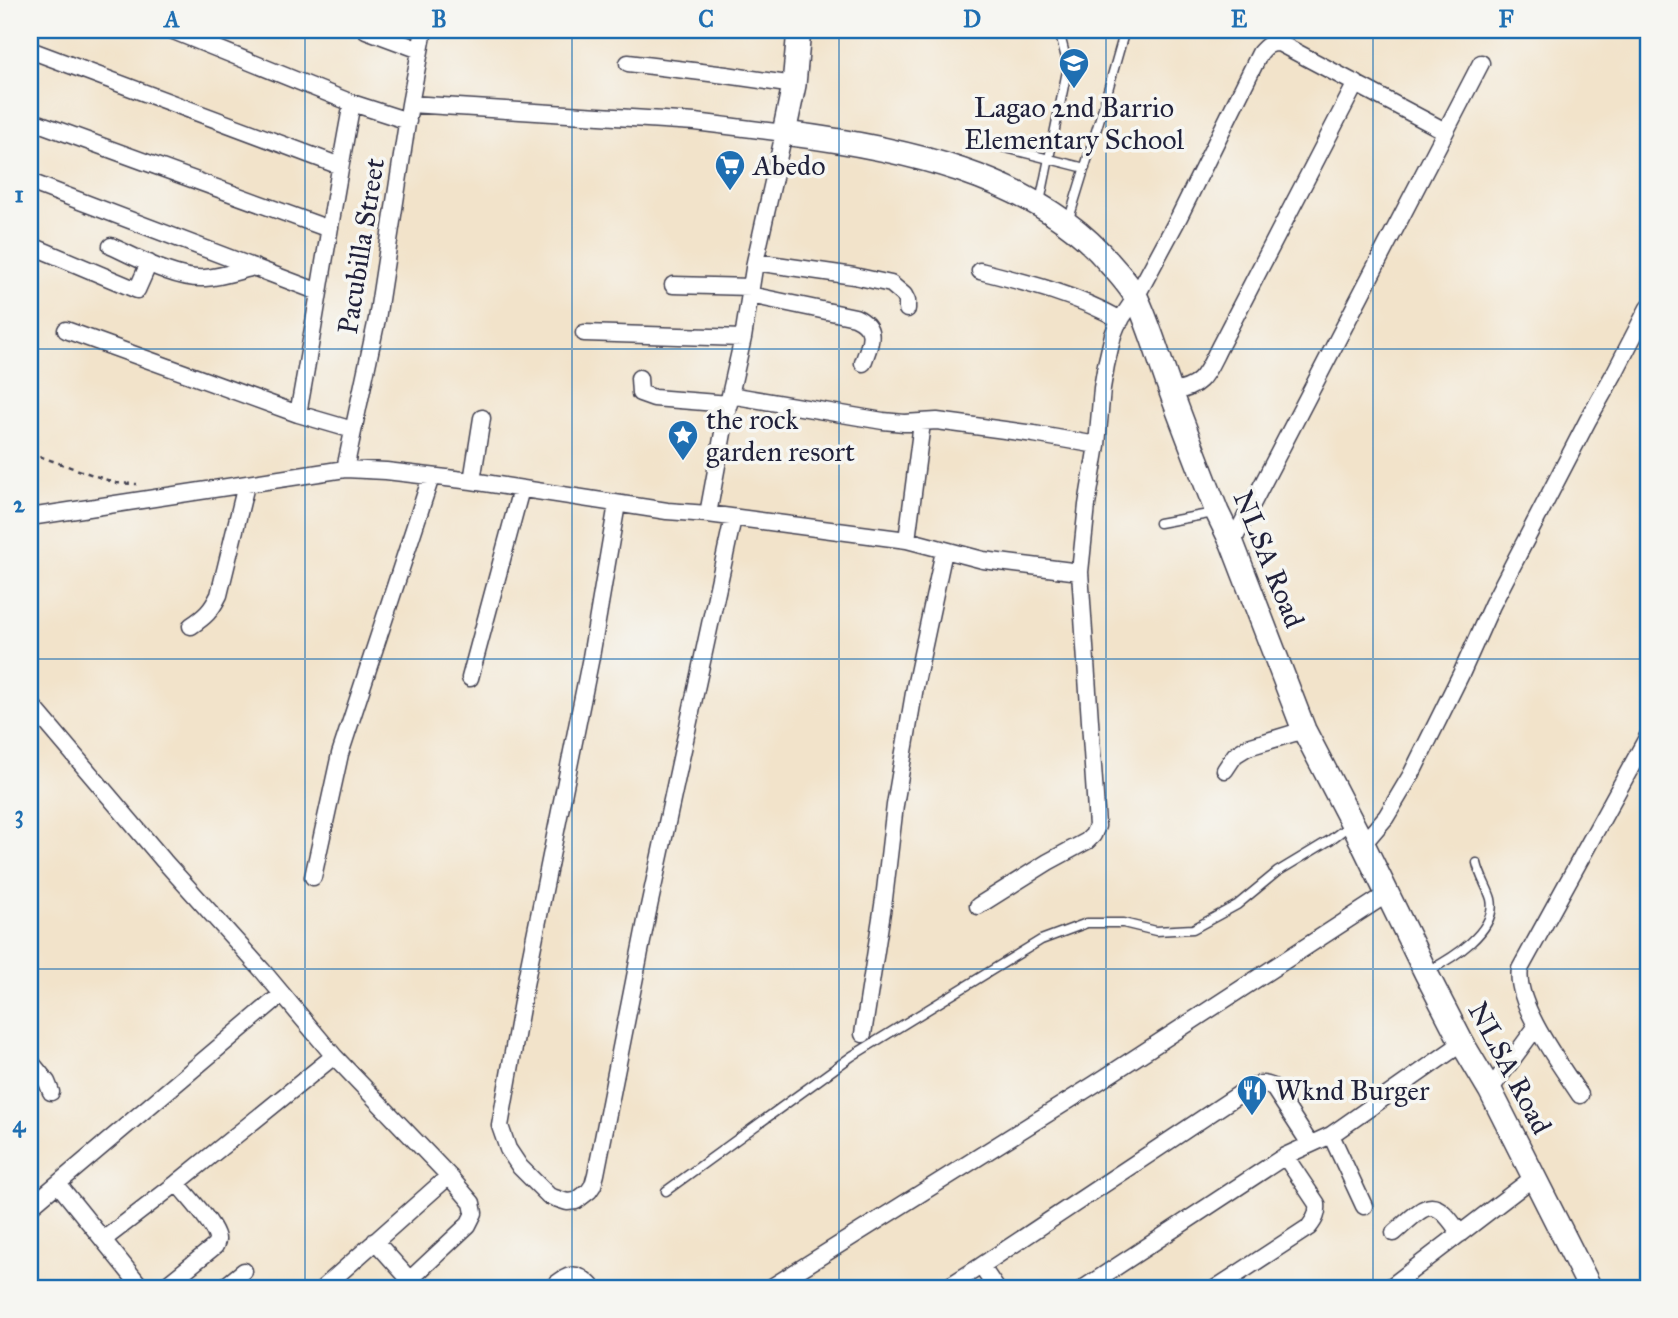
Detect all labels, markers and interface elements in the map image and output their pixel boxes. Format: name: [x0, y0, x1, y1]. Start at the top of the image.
text: A: [162, 5, 180, 33]
text: B: [431, 5, 447, 33]
text: C: [698, 5, 714, 33]
text: D: [963, 5, 981, 33]
text: E: [1231, 5, 1248, 33]
text: F: [1498, 5, 1514, 33]
school or university icon: Lagao 2nd Barrio Elementary School: [1057, 46, 1091, 90]
place label: Lagao 2nd Barrio Elementary School: [964, 90, 1185, 157]
supermarket icon: Abedo: [713, 148, 747, 192]
place label: Abedo: [752, 148, 826, 183]
street label: Pacubilla Street: [330, 155, 392, 337]
text: 1: [14, 180, 24, 208]
place label: the rock garden resort: [706, 402, 855, 469]
place icon: the rock garden resort: [666, 418, 700, 462]
street label: NLSA Road: [1226, 485, 1312, 633]
text: 2: [13, 490, 25, 518]
text: 3: [14, 800, 24, 829]
street label: NLSA Road: [1460, 996, 1560, 1140]
restaurant icon: Wknd Burger: [1235, 1073, 1269, 1117]
place label: Wknd Burger: [1275, 1073, 1430, 1108]
text: 4: [13, 1110, 27, 1138]

